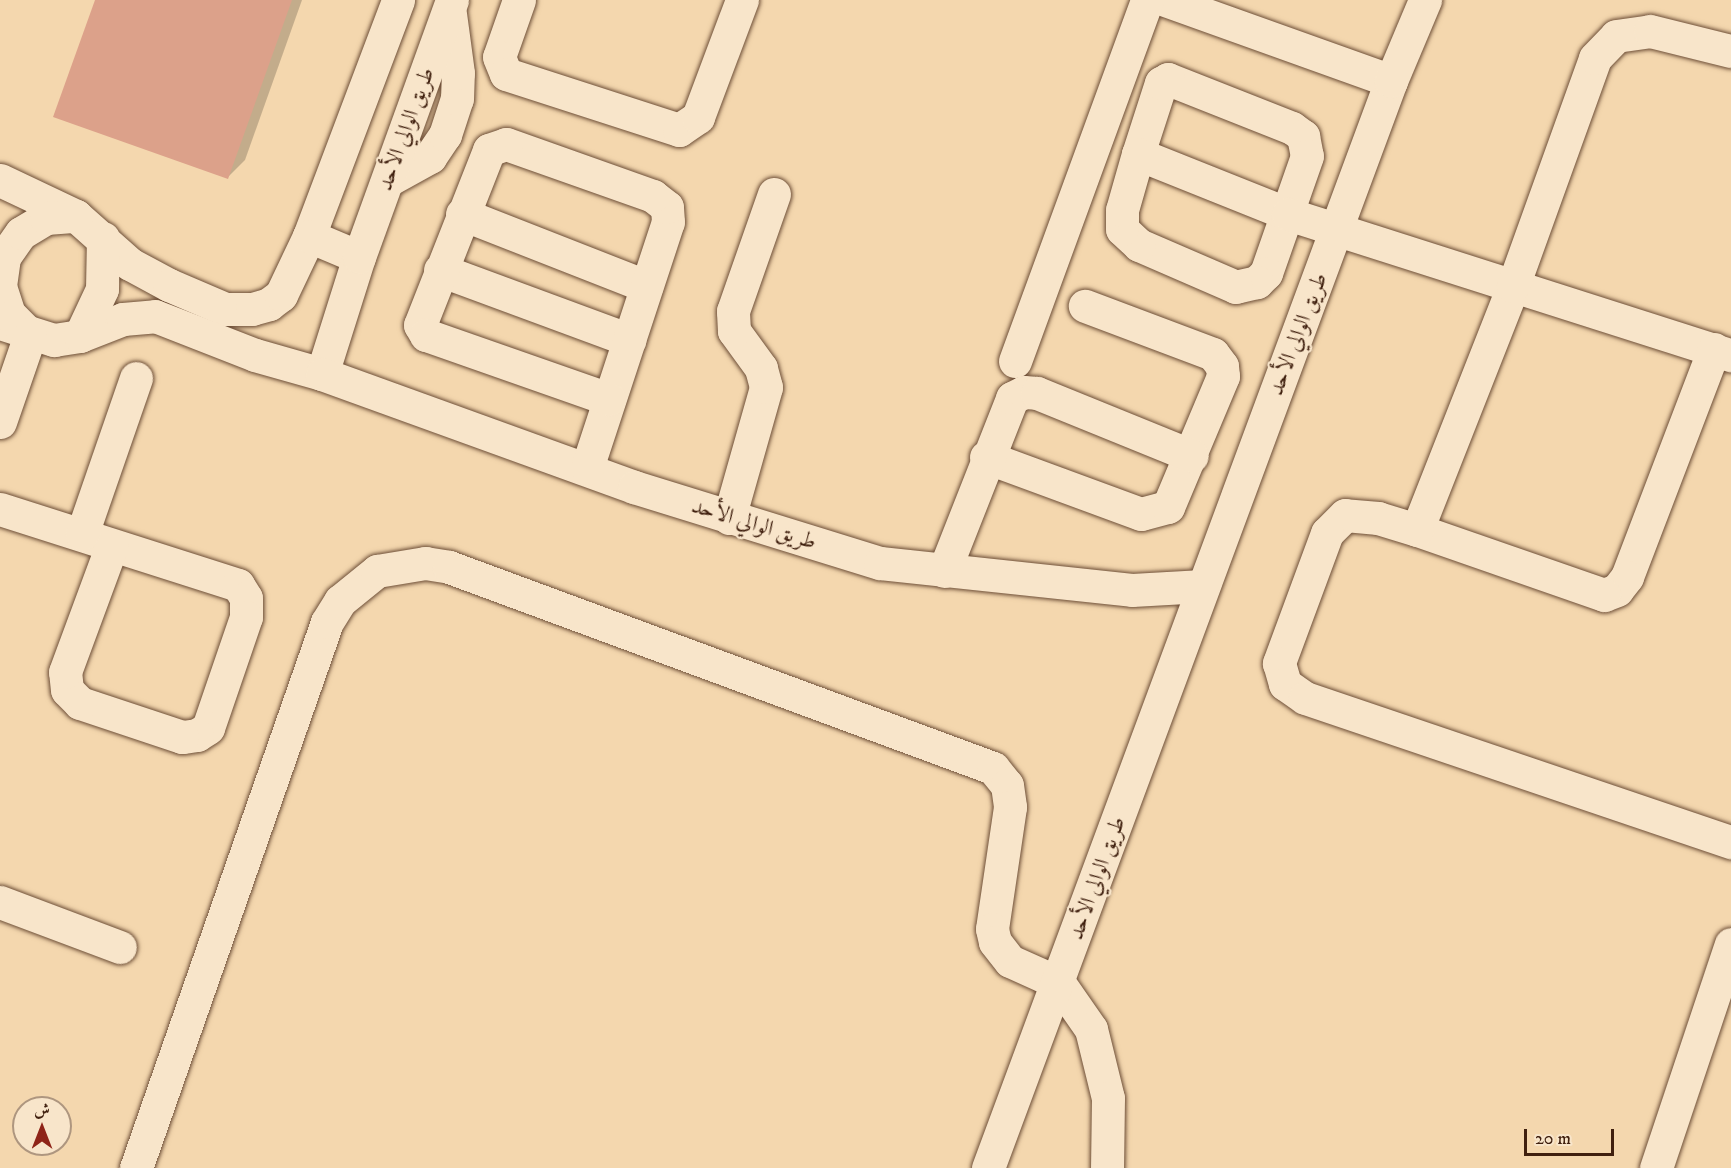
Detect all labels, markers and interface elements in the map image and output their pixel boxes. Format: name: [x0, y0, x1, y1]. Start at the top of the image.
street label: طريق الوالي الأحد: [372, 64, 440, 194]
street label: طريق الوالي الأحد: [1263, 269, 1333, 399]
street label: طريق الوالي الأحد: [688, 493, 820, 555]
street label: طريق الوالي الأحد: [1063, 813, 1131, 943]
north arrow: [12, 1096, 72, 1156]
text: ش: [34, 1100, 50, 1120]
scale bar: [1527, 1117, 1617, 1155]
text: 20 m: [1535, 1128, 1571, 1150]

